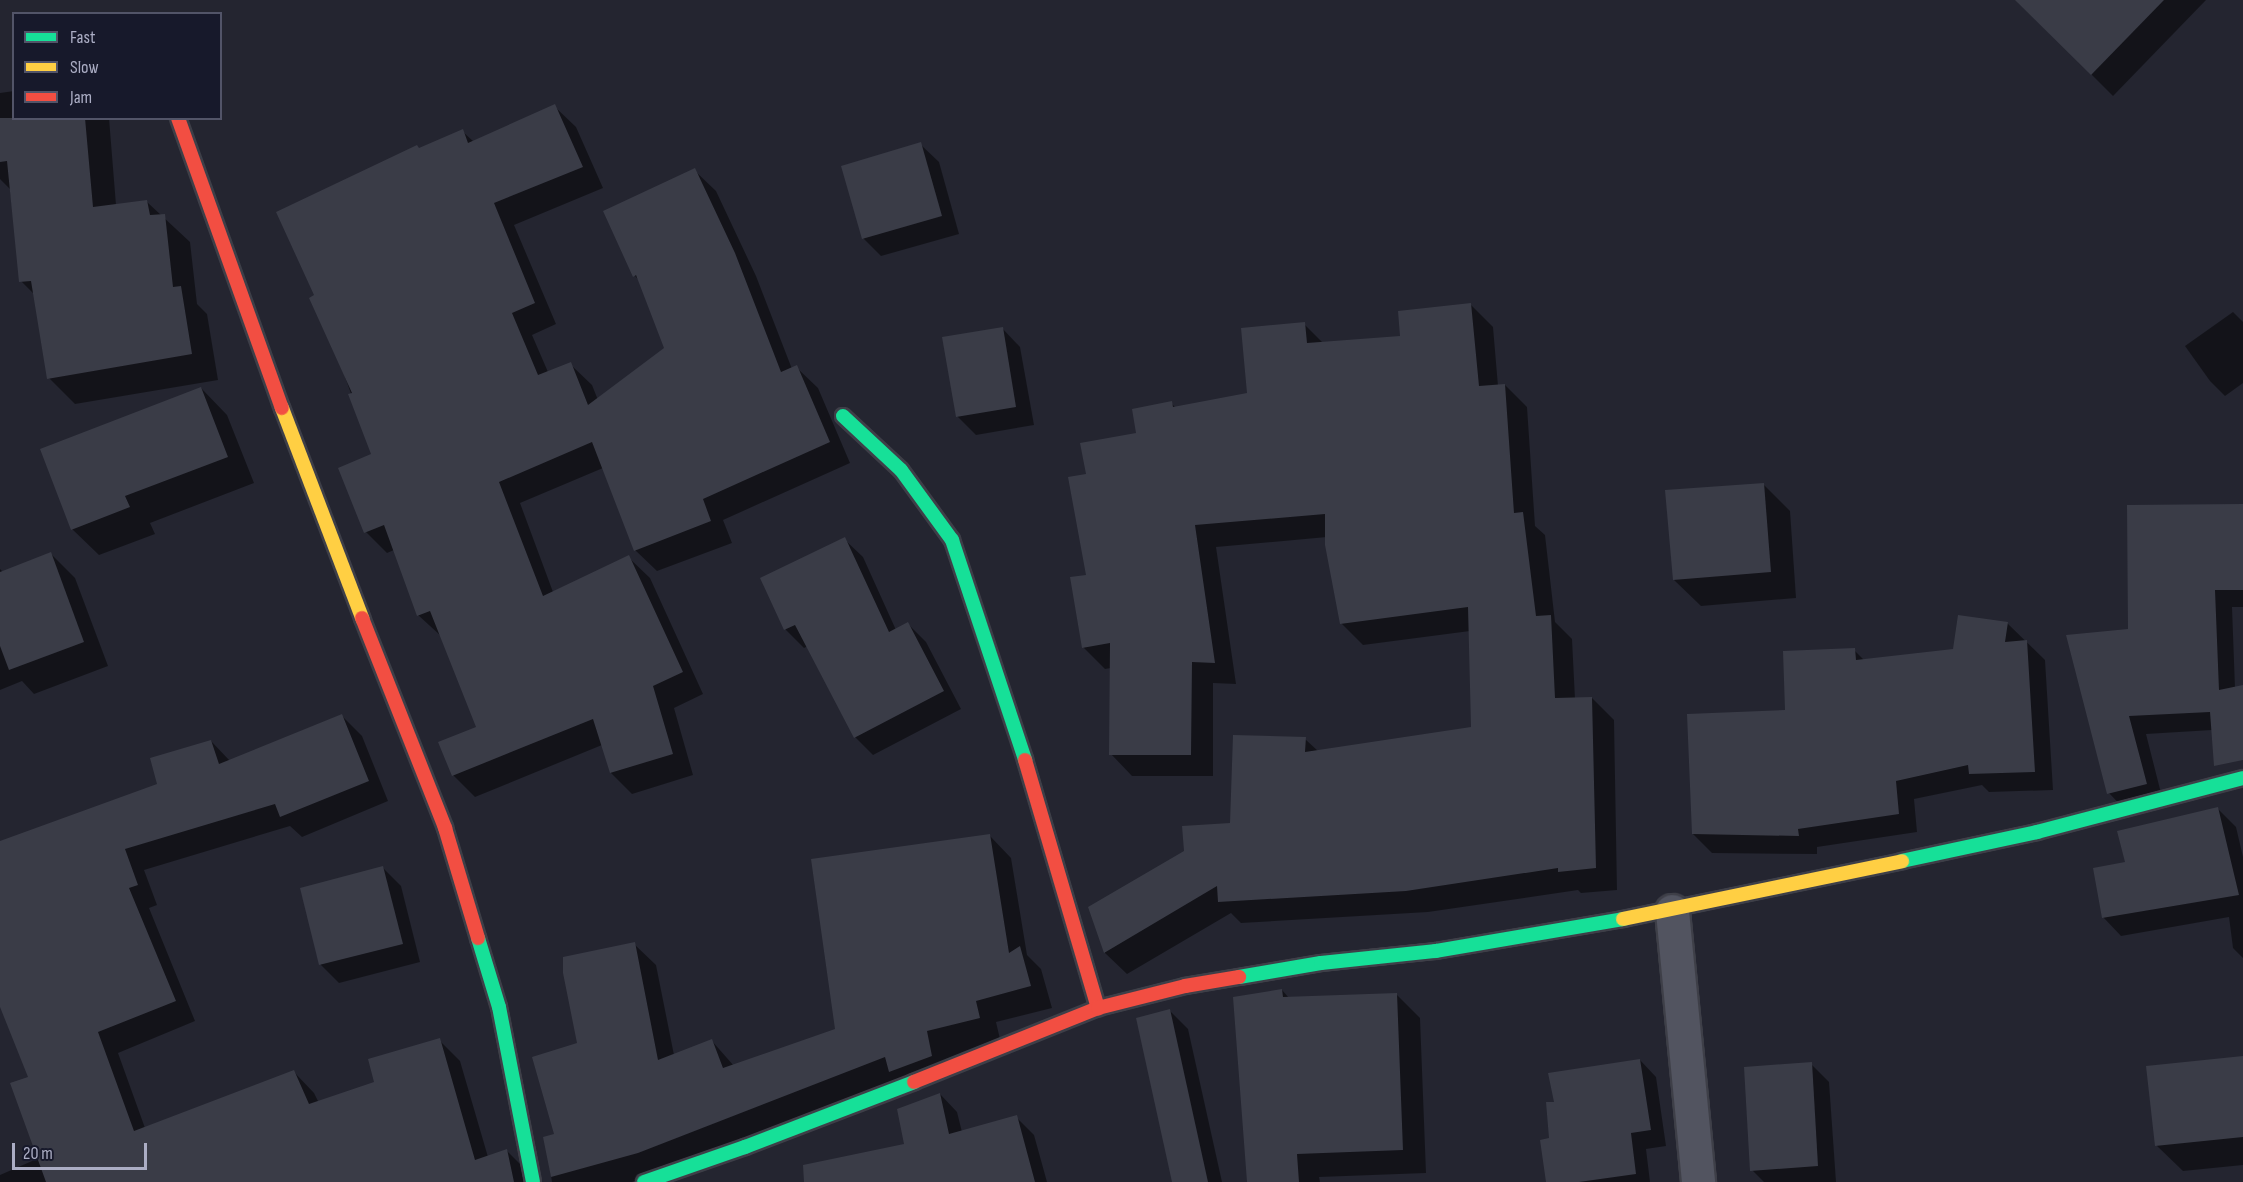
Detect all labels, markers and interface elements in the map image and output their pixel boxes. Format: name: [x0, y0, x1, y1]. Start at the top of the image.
legend: [12, 12, 222, 120]
text: Fast: [70, 27, 95, 48]
text: Slow: [70, 57, 99, 78]
text: Jam: [70, 87, 92, 108]
scale bar: [15, 1131, 150, 1169]
text: 20 m: [23, 1143, 53, 1164]

